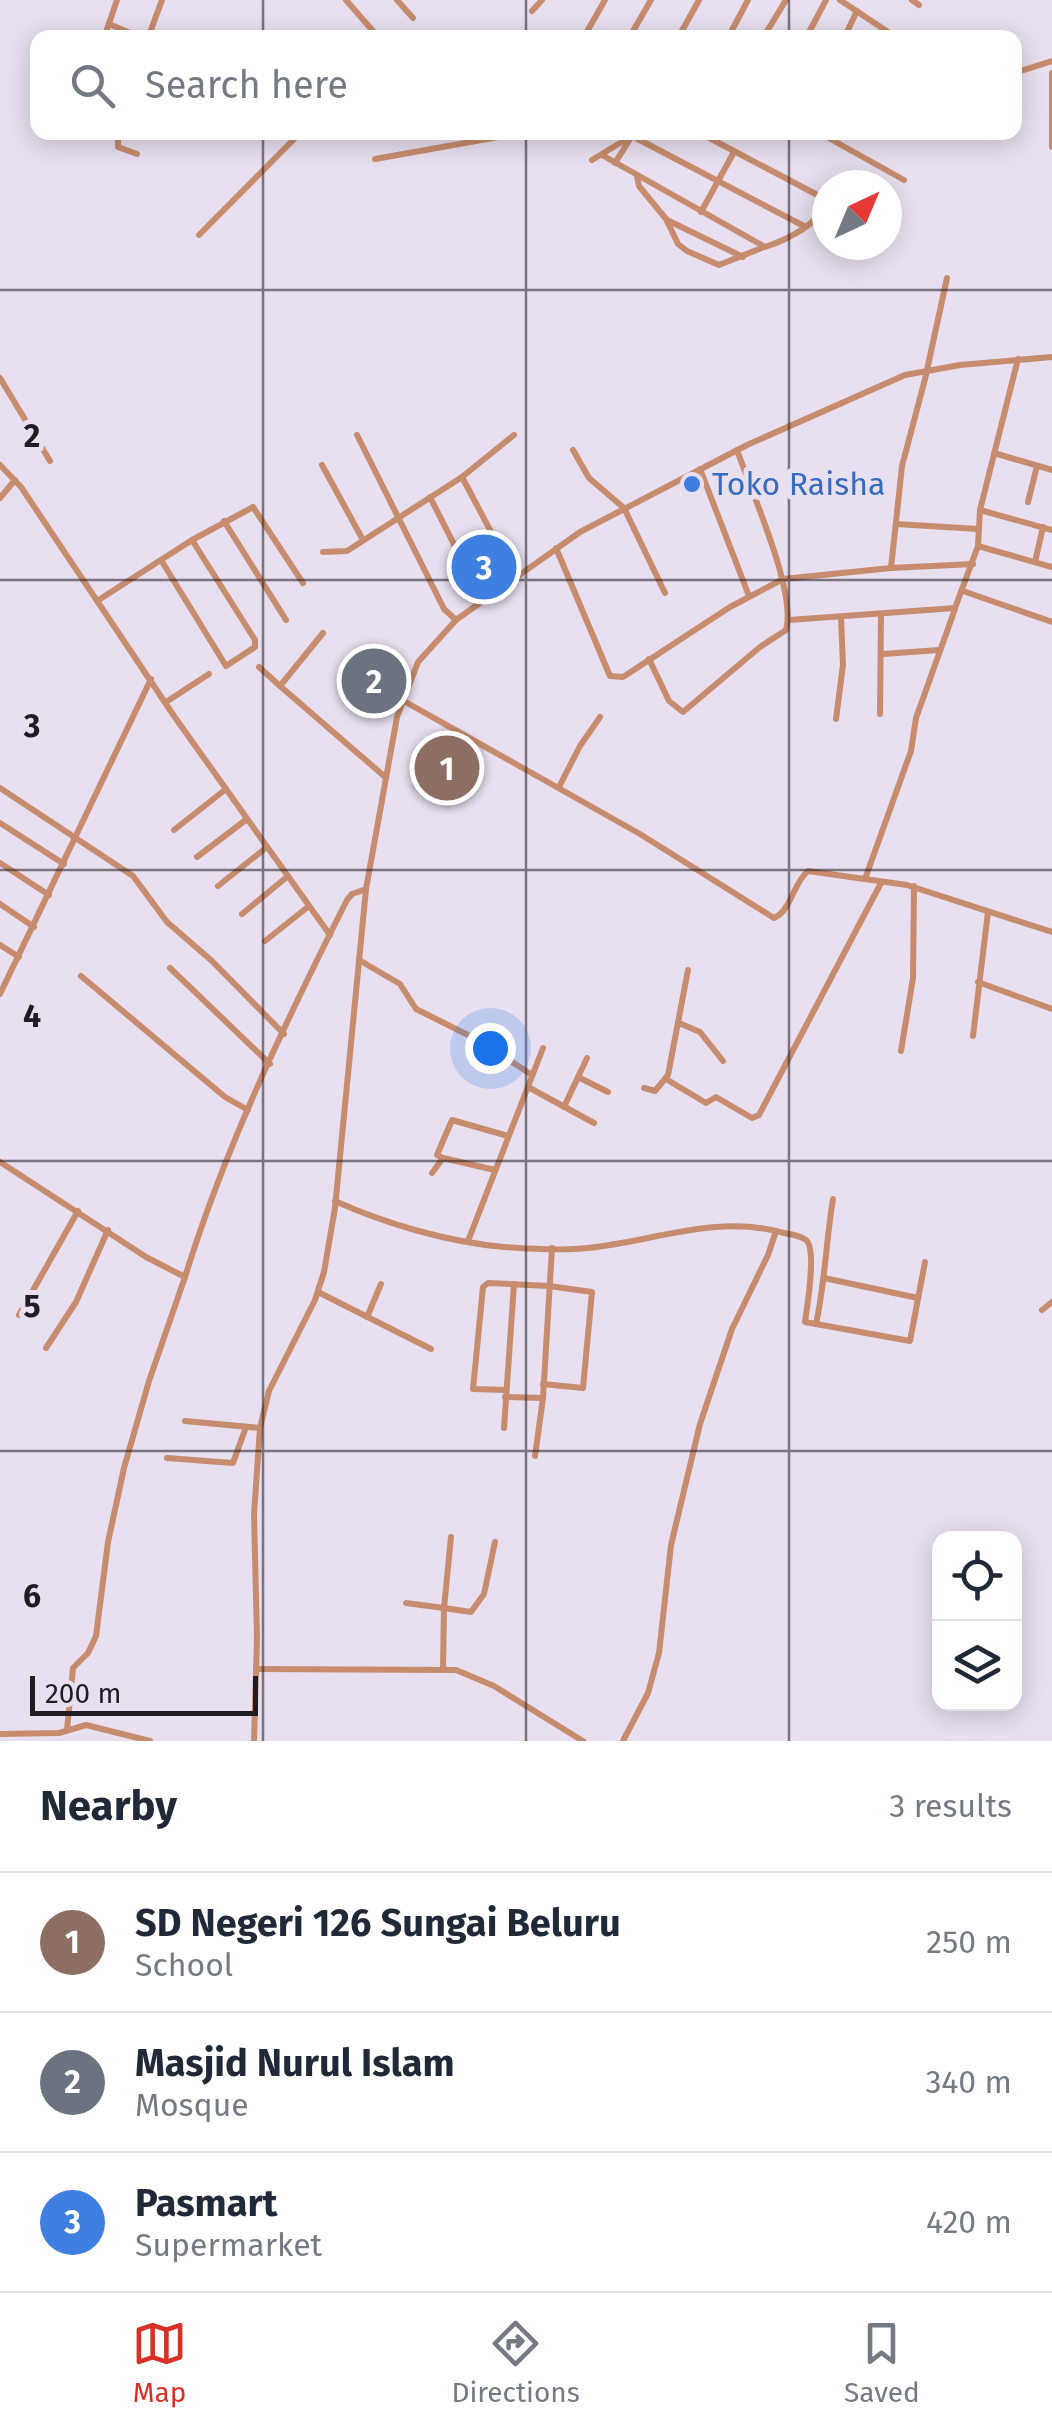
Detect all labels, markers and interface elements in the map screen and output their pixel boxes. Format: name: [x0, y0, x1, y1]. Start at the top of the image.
search box: [30, 30, 1022, 140]
icon: search: [65, 58, 120, 113]
text: Search here: [145, 62, 348, 108]
north arrow: [812, 170, 902, 260]
text: 2: [24, 417, 40, 455]
place label: Toko Raisha: [712, 465, 885, 503]
marker: Toko Raisha: [681, 473, 703, 495]
pin: 3: [452, 530, 516, 604]
pin: 2: [342, 644, 406, 718]
text: 3: [23, 707, 40, 745]
pin: 1: [414, 730, 480, 806]
text: 4: [23, 997, 41, 1035]
your location: [465, 1023, 516, 1074]
text: 5: [23, 1287, 41, 1325]
map controls: [932, 1531, 1022, 1711]
button: locate: [932, 1531, 1022, 1621]
text: 6: [23, 1577, 41, 1615]
button: layers: [932, 1621, 1022, 1711]
scale bar: [30, 1671, 258, 1716]
text: 200 m: [45, 1677, 122, 1710]
text: Nearby: [40, 1781, 177, 1831]
text: 3 results: [889, 1787, 1012, 1825]
text: SD Negeri 126 Sungai Beluru: [135, 1900, 621, 1946]
text: 1: [65, 1923, 80, 1961]
text: 250 m: [926, 1923, 1012, 1961]
text: School: [135, 1946, 233, 1984]
text: Masjid Nurul Islam: [135, 2040, 455, 2086]
text: 2: [64, 2063, 81, 2101]
text: 340 m: [925, 2063, 1012, 2101]
text: Mosque: [135, 2086, 249, 2124]
text: Pasmart: [135, 2180, 277, 2226]
text: 3: [64, 2203, 81, 2241]
text: 420 m: [926, 2203, 1012, 2241]
text: Supermarket: [135, 2226, 322, 2264]
tab: Map: [132, 2316, 187, 2409]
tab: Directions: [451, 2316, 580, 2409]
tab: Saved: [844, 2316, 920, 2409]

